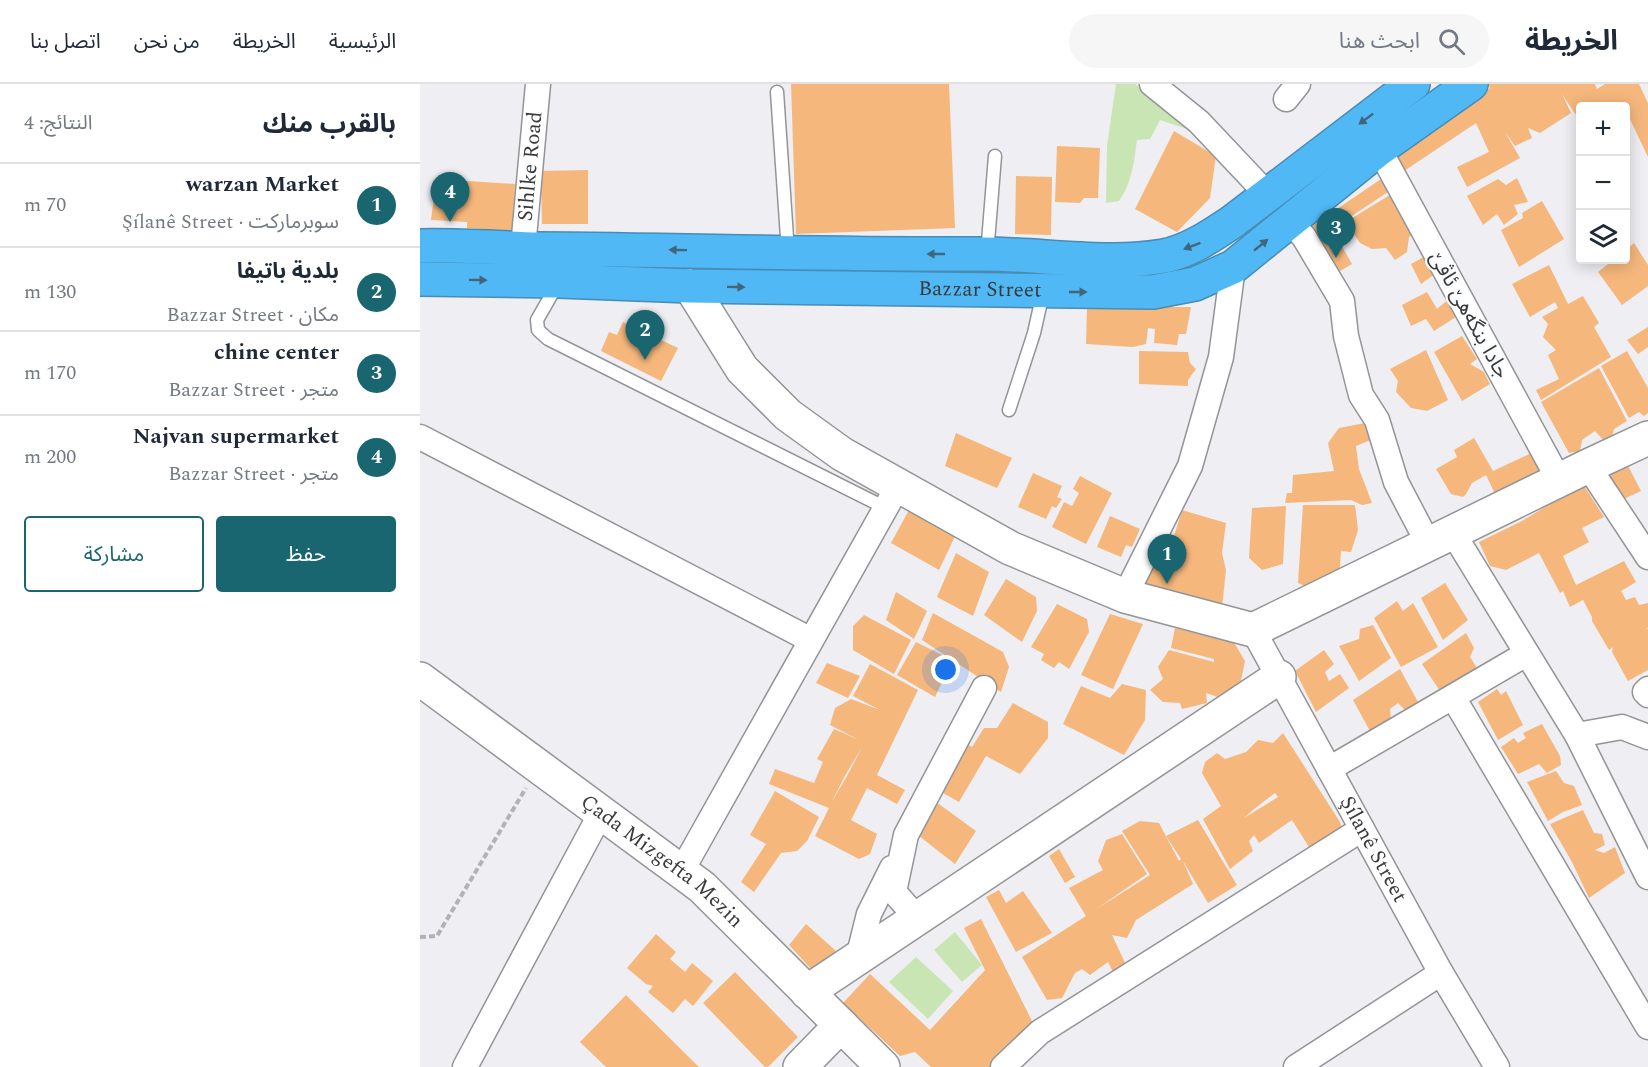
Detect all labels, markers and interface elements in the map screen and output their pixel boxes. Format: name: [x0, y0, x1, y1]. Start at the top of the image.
search box: [1069, 14, 1489, 68]
text: الخريطة: [1525, 20, 1618, 63]
text: ابحث هنا: [1339, 25, 1420, 58]
icon: search: [1435, 25, 1468, 58]
text: اتصل بنا: [30, 26, 101, 58]
text: من نحن: [134, 26, 200, 58]
text: الخريطة: [233, 26, 296, 58]
text: الرئيسية: [329, 26, 396, 58]
map controls: [1576, 102, 1630, 264]
button: +: [1576, 102, 1630, 156]
text: بالقرب منك: [263, 104, 396, 144]
text: النتائج: 4: [24, 108, 92, 138]
street label: Sihlke Road: [510, 110, 551, 223]
one-way arrow: [1359, 113, 1375, 125]
button: −: [1576, 156, 1630, 210]
text: warzan Market: [186, 168, 339, 201]
pin: 4: [430, 172, 470, 222]
text: 70 m: [24, 190, 66, 220]
text: 1: [371, 190, 382, 220]
text: سوبرماركت · Şílanê Street: [122, 207, 339, 237]
pin: 3: [1316, 208, 1356, 258]
button: layers: [1576, 210, 1630, 264]
one-way arrow: [1254, 240, 1269, 252]
one-way arrow: [1183, 241, 1201, 251]
one-way arrow: [669, 245, 688, 255]
street label: جادا بنگەهێ ئاڤێ: [1421, 245, 1517, 385]
one-way arrow: [927, 249, 946, 259]
text: بلدية باتيفا: [237, 255, 339, 288]
street label: Bazzar Street: [918, 273, 1042, 307]
one-way arrow: [469, 275, 488, 285]
text: 130 m: [24, 277, 76, 307]
text: 2: [371, 277, 382, 307]
one-way arrow: [727, 282, 746, 292]
one-way arrow: [1069, 287, 1088, 296]
text: مكان · Bazzar Street: [167, 300, 339, 330]
pin: 2: [626, 310, 664, 360]
text: chine center: [214, 336, 339, 369]
text: 170 m: [24, 358, 76, 388]
text: 3: [371, 358, 382, 388]
text: متجر · Bazzar Street: [168, 375, 339, 405]
text: Najvan supermarket: [133, 420, 339, 453]
text: 200 m: [24, 442, 76, 472]
text: 4: [371, 442, 382, 472]
text: متجر · Bazzar Street: [168, 459, 339, 489]
button: مشاركة: [24, 516, 204, 592]
button: حفظ: [216, 516, 396, 592]
pin: 1: [1148, 534, 1186, 584]
your location: [931, 655, 960, 684]
street label: Çada Mizgefta Mezin: [574, 786, 751, 936]
street label: Şílanê Street: [1331, 790, 1415, 908]

